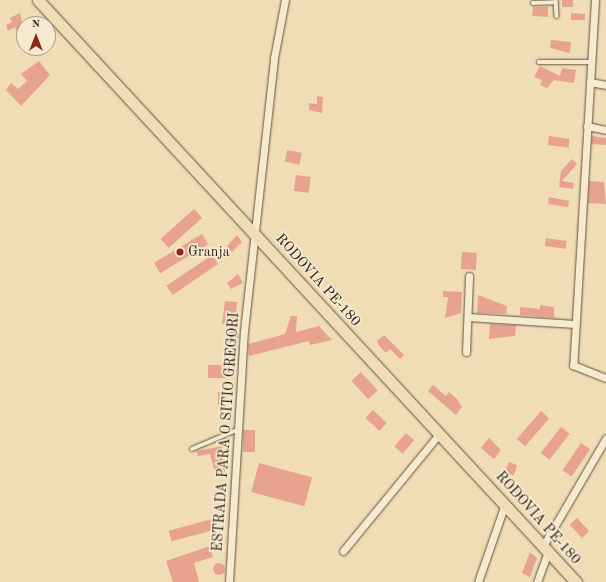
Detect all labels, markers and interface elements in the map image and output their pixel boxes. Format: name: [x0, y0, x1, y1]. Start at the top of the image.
north arrow: [16, 16, 56, 56]
text: N: [32, 19, 40, 30]
street label: RODOVIA PE-180: [272, 230, 364, 330]
place label: Granja: [188, 244, 230, 260]
marker: Granja: [175, 247, 185, 257]
street label: ESTRADA PARA O SITIO GREGORI: [209, 312, 243, 552]
street label: RODOVIA PE-180: [492, 468, 584, 568]

